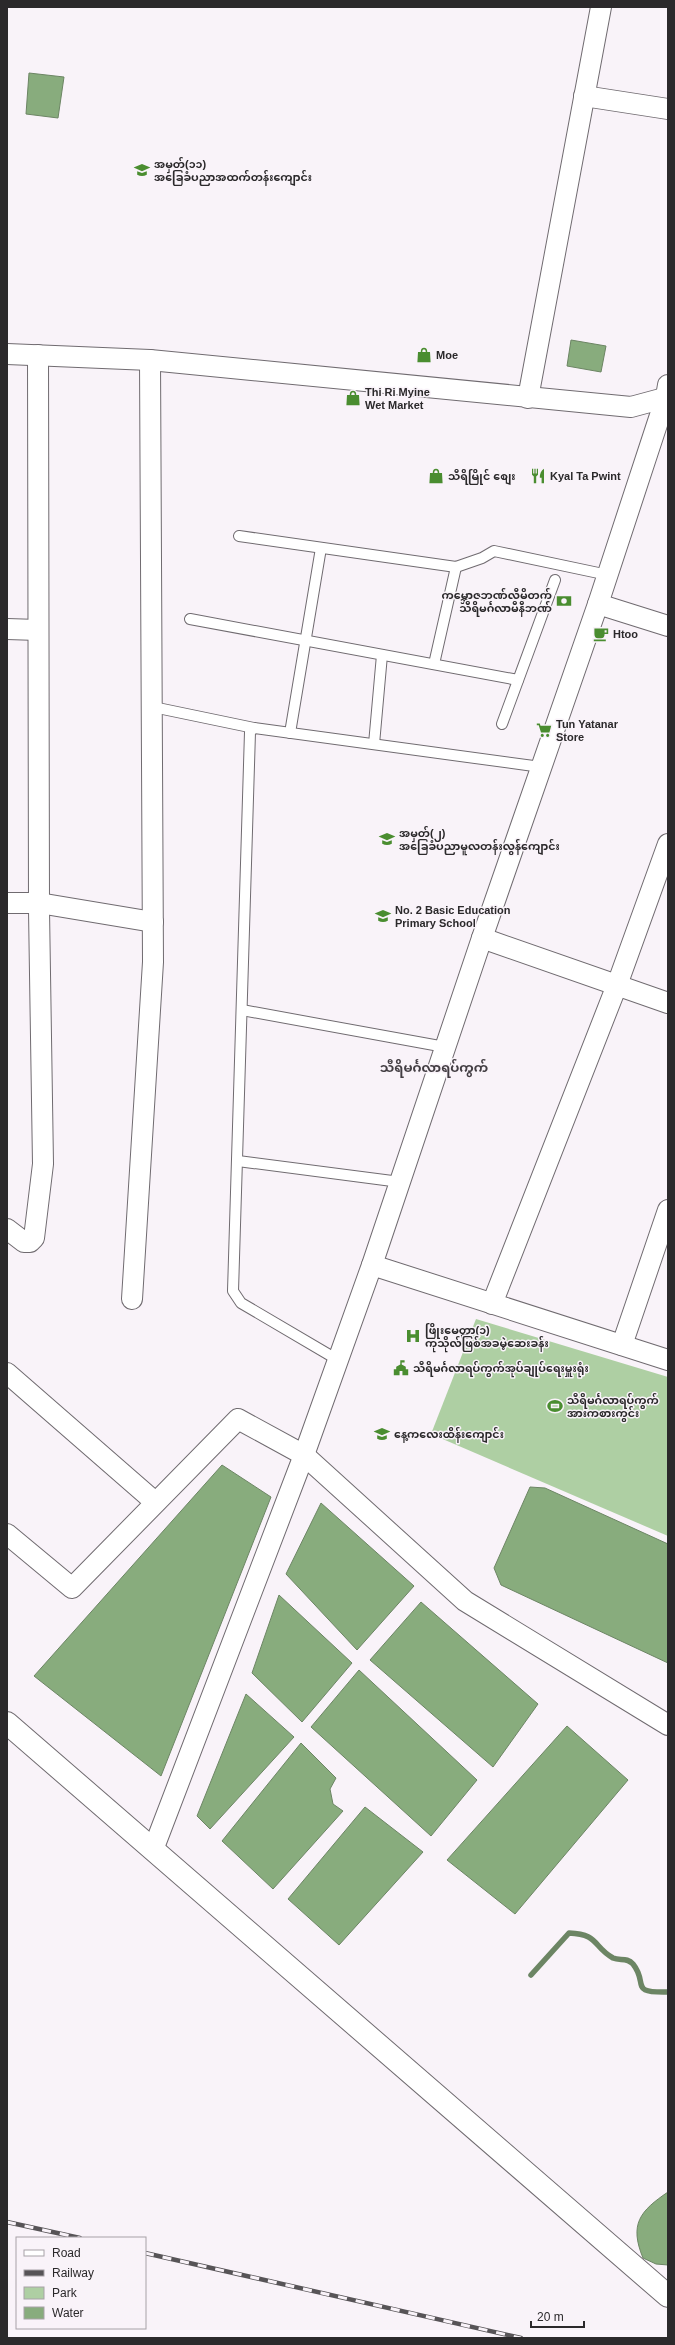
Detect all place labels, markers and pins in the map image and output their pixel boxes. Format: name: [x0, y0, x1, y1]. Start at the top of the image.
place label: အမှတ်(၁၁) အခြေခံပညာအထက်တန်းကျောင်း: [154, 157, 312, 186]
school or university icon: အမှတ်(၁၁) အခြေခံပညာအထက်တန်းကျောင်း: [133, 161, 151, 179]
shop icon: Moe: [415, 346, 433, 364]
place label: Moe: [436, 349, 458, 361]
place label: Thi Ri Myine Wet Market: [365, 386, 430, 411]
shop icon: Thi Ri Myine Wet Market: [344, 389, 362, 407]
shop icon: သီရိမြိုင် စျေး: [427, 467, 445, 485]
restaurant icon: Kyal Ta Pwint: [529, 467, 547, 485]
place label: သီရိမြိုင် စျေး: [448, 469, 516, 485]
place label: Kyal Ta Pwint: [550, 470, 621, 482]
place label: ကမ္ဘောဇဘဏ်လီမိတက် သီရိမင်္ဂလာမီနီဘဏ်: [442, 588, 552, 617]
bank icon: ကမ္ဘောဇဘဏ်လီမိတက် သီရိမင်္ဂလာမီနီဘဏ်: [555, 592, 573, 610]
cafe icon: Htoo: [592, 625, 610, 643]
place label: Htoo: [613, 628, 638, 640]
place label: Tun Yatanar Store: [556, 718, 619, 743]
supermarket icon: Tun Yatanar Store: [535, 721, 553, 739]
place label: အမှတ်(၂) အခြေခံပညာမူလတန်းလွန်ကျောင်း: [399, 826, 560, 856]
school or university icon: အမှတ်(၂) အခြေခံပညာမူလတန်းလွန်ကျောင်း: [378, 830, 396, 848]
place label: No. 2 Basic Education Primary School: [395, 904, 511, 929]
school or university icon: No. 2 Basic Education Primary School: [374, 907, 392, 925]
place label: ဖြိုးမေတ္တာ(၁) ကုသိုလ်ဖြစ်အခမဲ့ဆေးခန်း: [425, 1323, 549, 1353]
hospital icon: ဖြိုးမေတ္တာ(၁) ကုသိုလ်ဖြစ်အခမဲ့ဆေးခန်း: [404, 1327, 422, 1345]
public building icon: သီရိမင်္ဂလာရပ်ကွက်အုပ်ချုပ်ရေးမှူးရုံး: [392, 1359, 410, 1377]
place label: သီရိမင်္ဂလာရပ်ကွက်အုပ်ချုပ်ရေးမှူးရုံး: [413, 1361, 589, 1378]
place label: သီရိမင်္ဂလာရပ်ကွက် အားကစားကွင်း: [567, 1393, 659, 1423]
sports icon: သီရိမင်္ဂလာရပ်ကွက် အားကစားကွင်း: [546, 1397, 564, 1415]
school or university icon: နေ့ကလေးထိန်းကျောင်း: [373, 1425, 391, 1443]
place label: နေ့ကလေးထိန်းကျောင်း: [394, 1427, 504, 1443]

